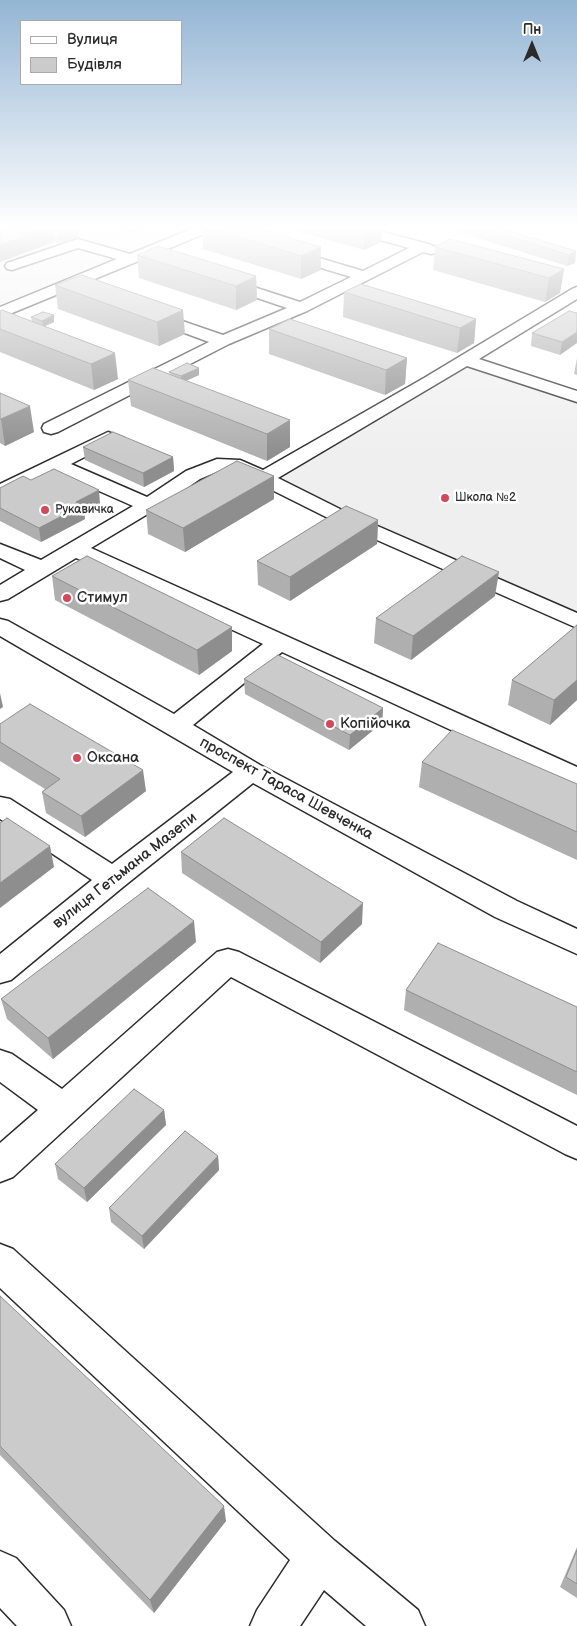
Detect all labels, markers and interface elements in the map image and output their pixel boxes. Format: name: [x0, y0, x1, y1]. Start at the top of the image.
legend: [20, 20, 182, 85]
north arrow: [507, 20, 557, 70]
text: Пн: [523, 21, 541, 38]
text: Вулиця: [67, 30, 118, 49]
text: Будівля: [67, 55, 122, 74]
place label: Школа №2: [455, 491, 516, 505]
marker: Школа №2: [439, 492, 451, 504]
place label: Рукавичка: [55, 503, 114, 517]
marker: Рукавичка: [39, 504, 51, 516]
place label: Стимул: [77, 589, 128, 607]
marker: Стимул: [61, 592, 73, 604]
place label: Копійочка: [340, 715, 411, 733]
marker: Копійочка: [324, 718, 336, 730]
street label: проспект Тараса Шевченка: [196, 734, 376, 844]
place label: Оксана: [87, 749, 139, 767]
marker: Оксана: [71, 752, 83, 764]
street label: вулиця Гетьмана Мазепи: [49, 809, 201, 933]

